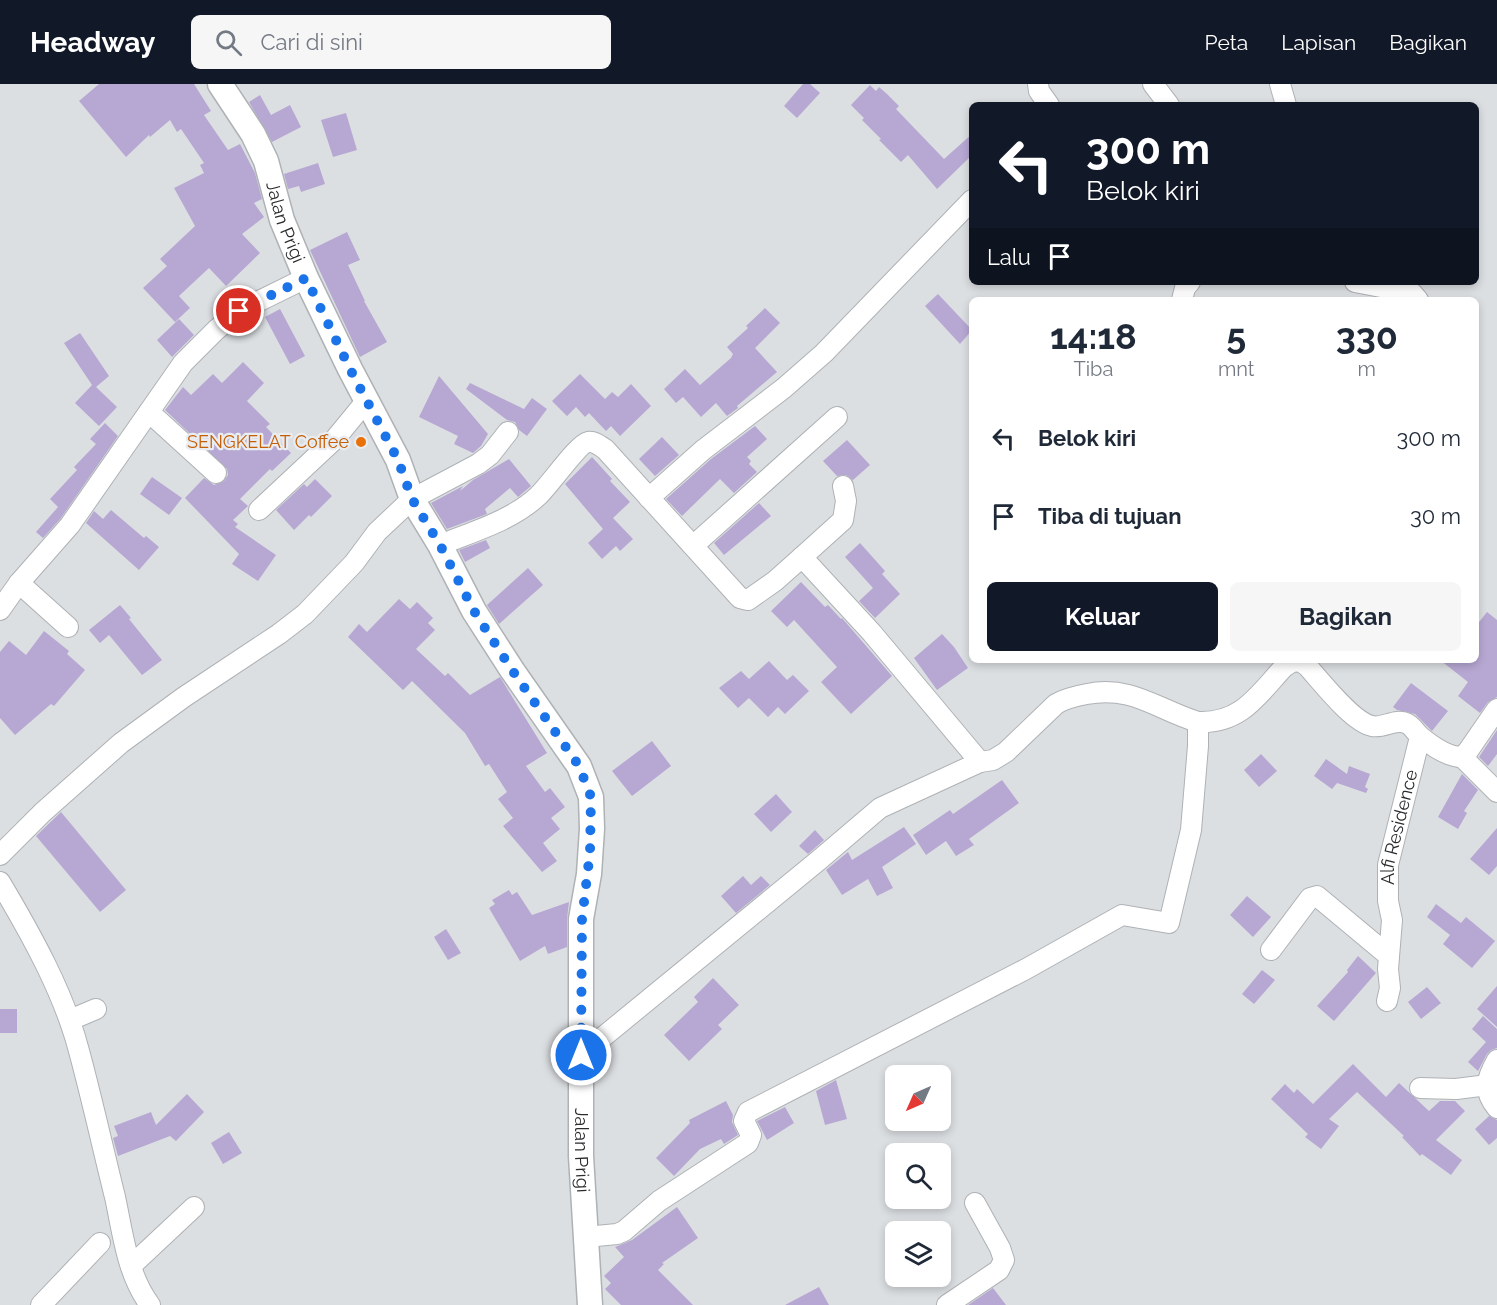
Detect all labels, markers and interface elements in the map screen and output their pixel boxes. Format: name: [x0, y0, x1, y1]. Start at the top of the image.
search box: [191, 15, 611, 69]
text: Headway: [30, 26, 155, 59]
icon: search: [212, 26, 245, 59]
text: Cari di sini: [260, 29, 363, 55]
text: Peta: [1205, 30, 1248, 55]
text: Lapisan: [1281, 30, 1356, 55]
text: Bagikan: [1389, 30, 1467, 55]
text: 300 m: [1086, 125, 1210, 174]
icon: left: [987, 126, 1065, 204]
text: Belok kiri: [1086, 175, 1200, 206]
street label: Jalan Prigi: [262, 179, 309, 266]
icon: arrive: [1043, 240, 1076, 273]
text: Lalu: [987, 244, 1031, 270]
pin: [213, 285, 264, 336]
icon: arrive: [222, 294, 255, 327]
text: 14:18: [1050, 315, 1137, 357]
text: 5: [1226, 315, 1246, 357]
text: 330: [1336, 315, 1398, 357]
text: Tiba: [1074, 357, 1113, 381]
text: mnt: [1218, 357, 1255, 381]
text: m: [1358, 357, 1376, 381]
icon: left: [987, 422, 1020, 455]
text: Belok kiri: [1038, 425, 1136, 451]
text: 300 m: [1396, 425, 1461, 451]
place label: SENGKELAT Coffee: [187, 431, 349, 452]
marker: SENGKELAT Coffee: [354, 435, 368, 449]
icon: arrive: [987, 500, 1020, 533]
text: Tiba di tujuan: [1038, 503, 1181, 529]
text: 30 m: [1410, 503, 1461, 529]
button: Keluar: [987, 582, 1218, 651]
button: Bagikan: [1230, 582, 1461, 651]
street label: Alfi Residence: [1377, 767, 1422, 885]
position arrow: [549, 1023, 613, 1087]
north arrow: [885, 1065, 951, 1131]
map controls: [885, 1065, 951, 1287]
street label: Jalan Prigi: [571, 1108, 594, 1193]
button: search: [885, 1143, 951, 1209]
button: layers: [885, 1221, 951, 1287]

